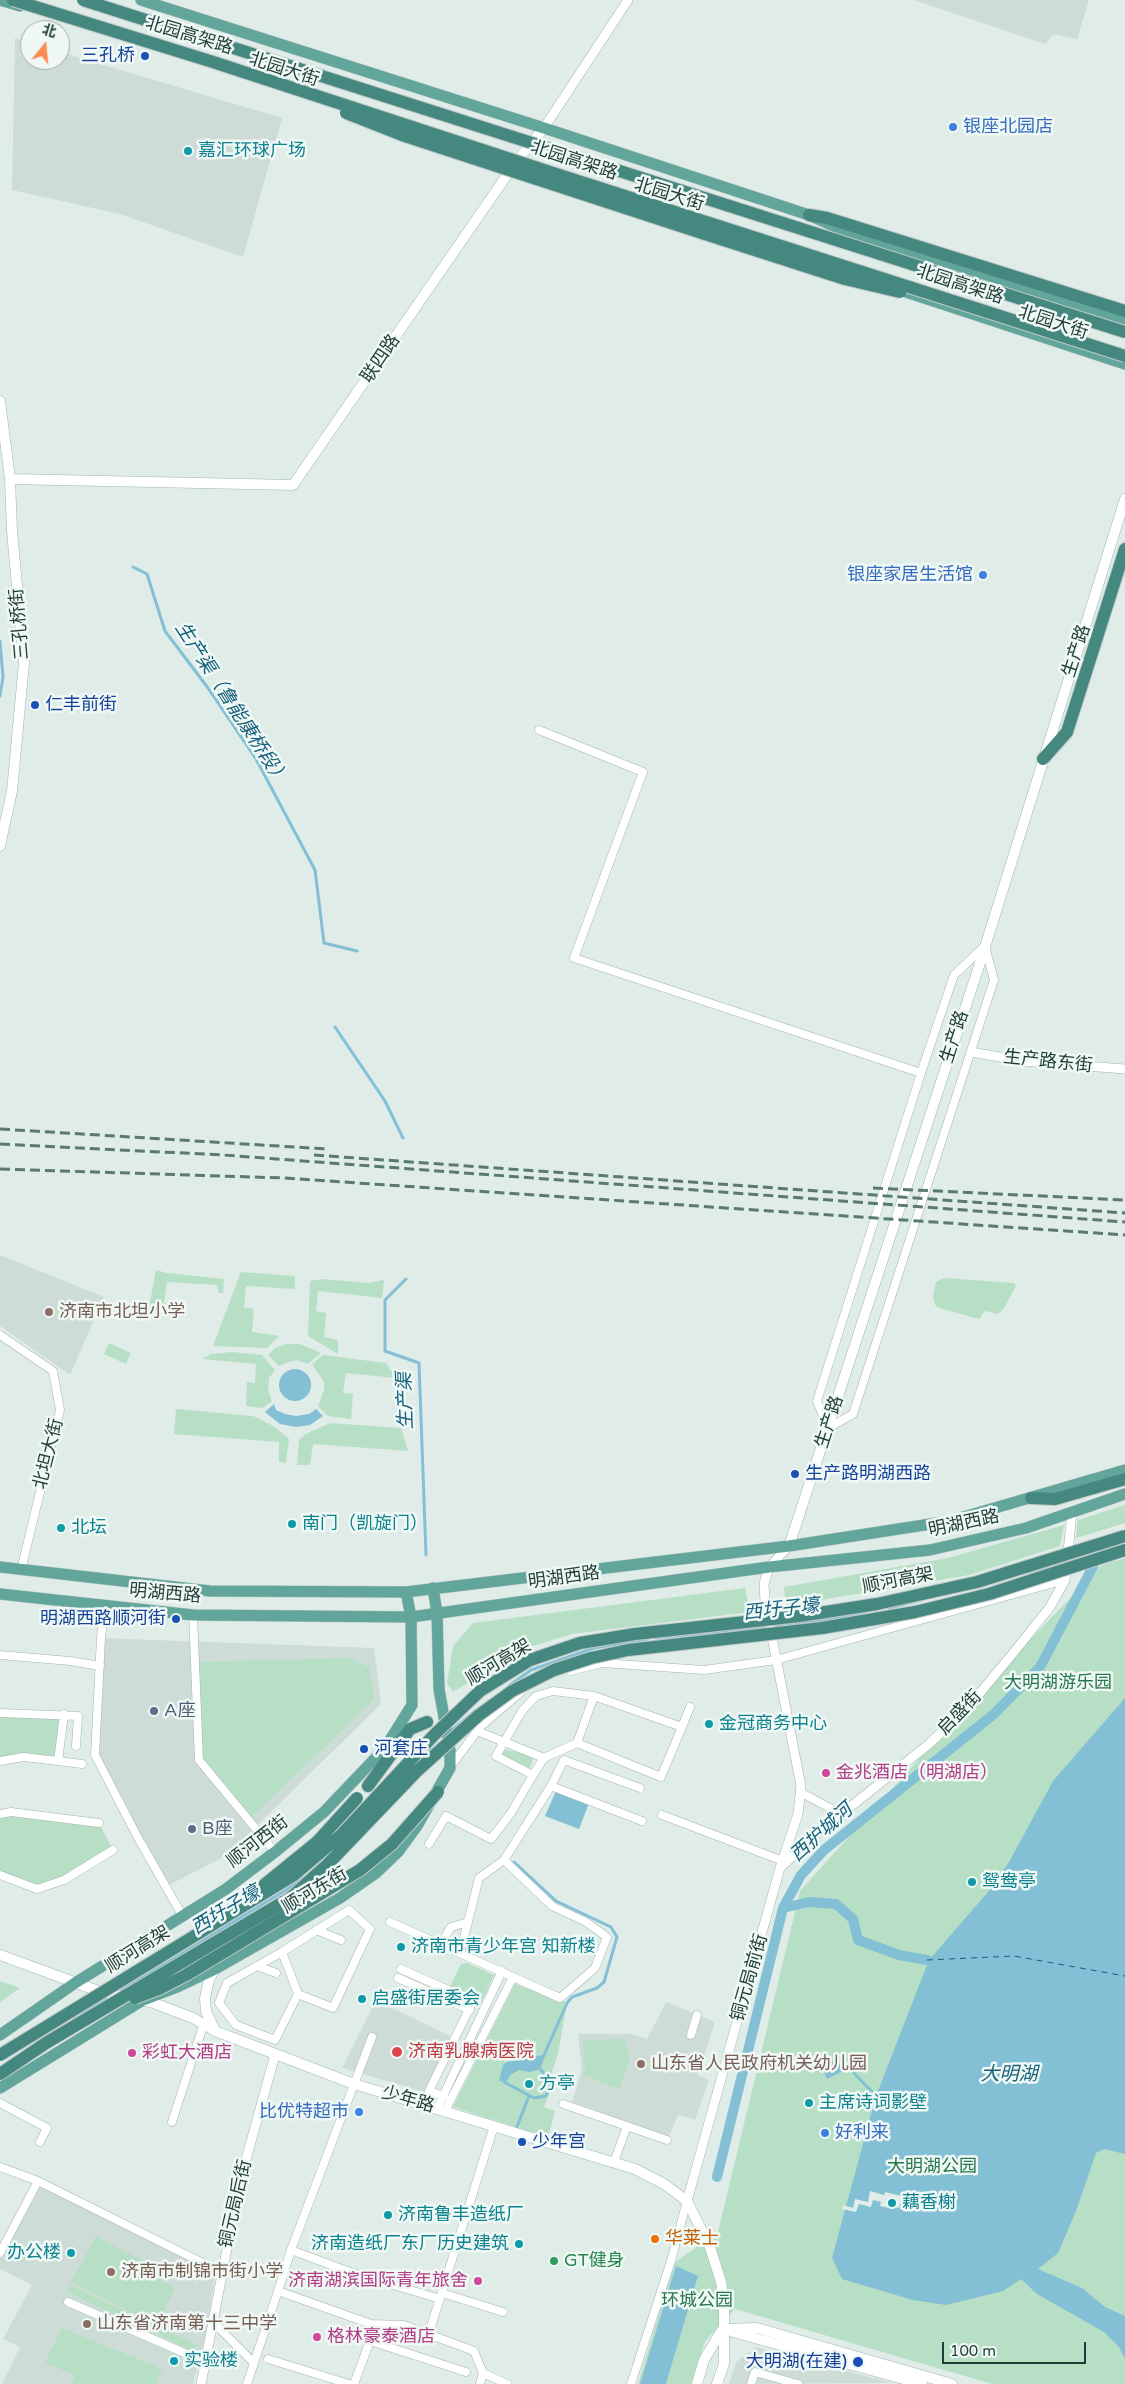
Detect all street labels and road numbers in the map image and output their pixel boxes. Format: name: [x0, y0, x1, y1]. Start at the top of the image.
street label: 北园高架路: [143, 13, 235, 59]
street label: 北园大街: [246, 49, 322, 91]
street label: 北园高架路: [528, 137, 620, 185]
street label: 北园大街: [631, 174, 707, 216]
street label: 北园高架路: [914, 261, 1006, 309]
street label: 北园大街: [1015, 302, 1091, 344]
street label: 联四路: [357, 331, 405, 387]
street label: 三孔桥街: [6, 587, 34, 661]
street label: 生产路: [1058, 622, 1096, 680]
street label: 生产路: [936, 1008, 974, 1066]
street label: 生产路东街: [1002, 1047, 1094, 1077]
street label: 生产路: [811, 1393, 849, 1451]
street label: 北坦大街: [30, 1416, 68, 1492]
street label: 明湖西路: [927, 1506, 1001, 1542]
street label: 明湖西路: [527, 1562, 601, 1594]
street label: 顺河高架: [861, 1564, 935, 1598]
street label: 明湖西路: [128, 1580, 202, 1608]
street label: 顺河高架: [463, 1635, 535, 1691]
street label: 启盛街: [933, 1686, 987, 1740]
street label: 顺河西街: [223, 1811, 293, 1873]
street label: 顺河东街: [279, 1863, 351, 1919]
street label: 顺河高架: [102, 1922, 174, 1978]
street label: 铜元局前街: [727, 1932, 773, 2024]
street label: 少年路: [379, 2082, 437, 2118]
street label: 铜元局后街: [215, 2158, 257, 2250]

